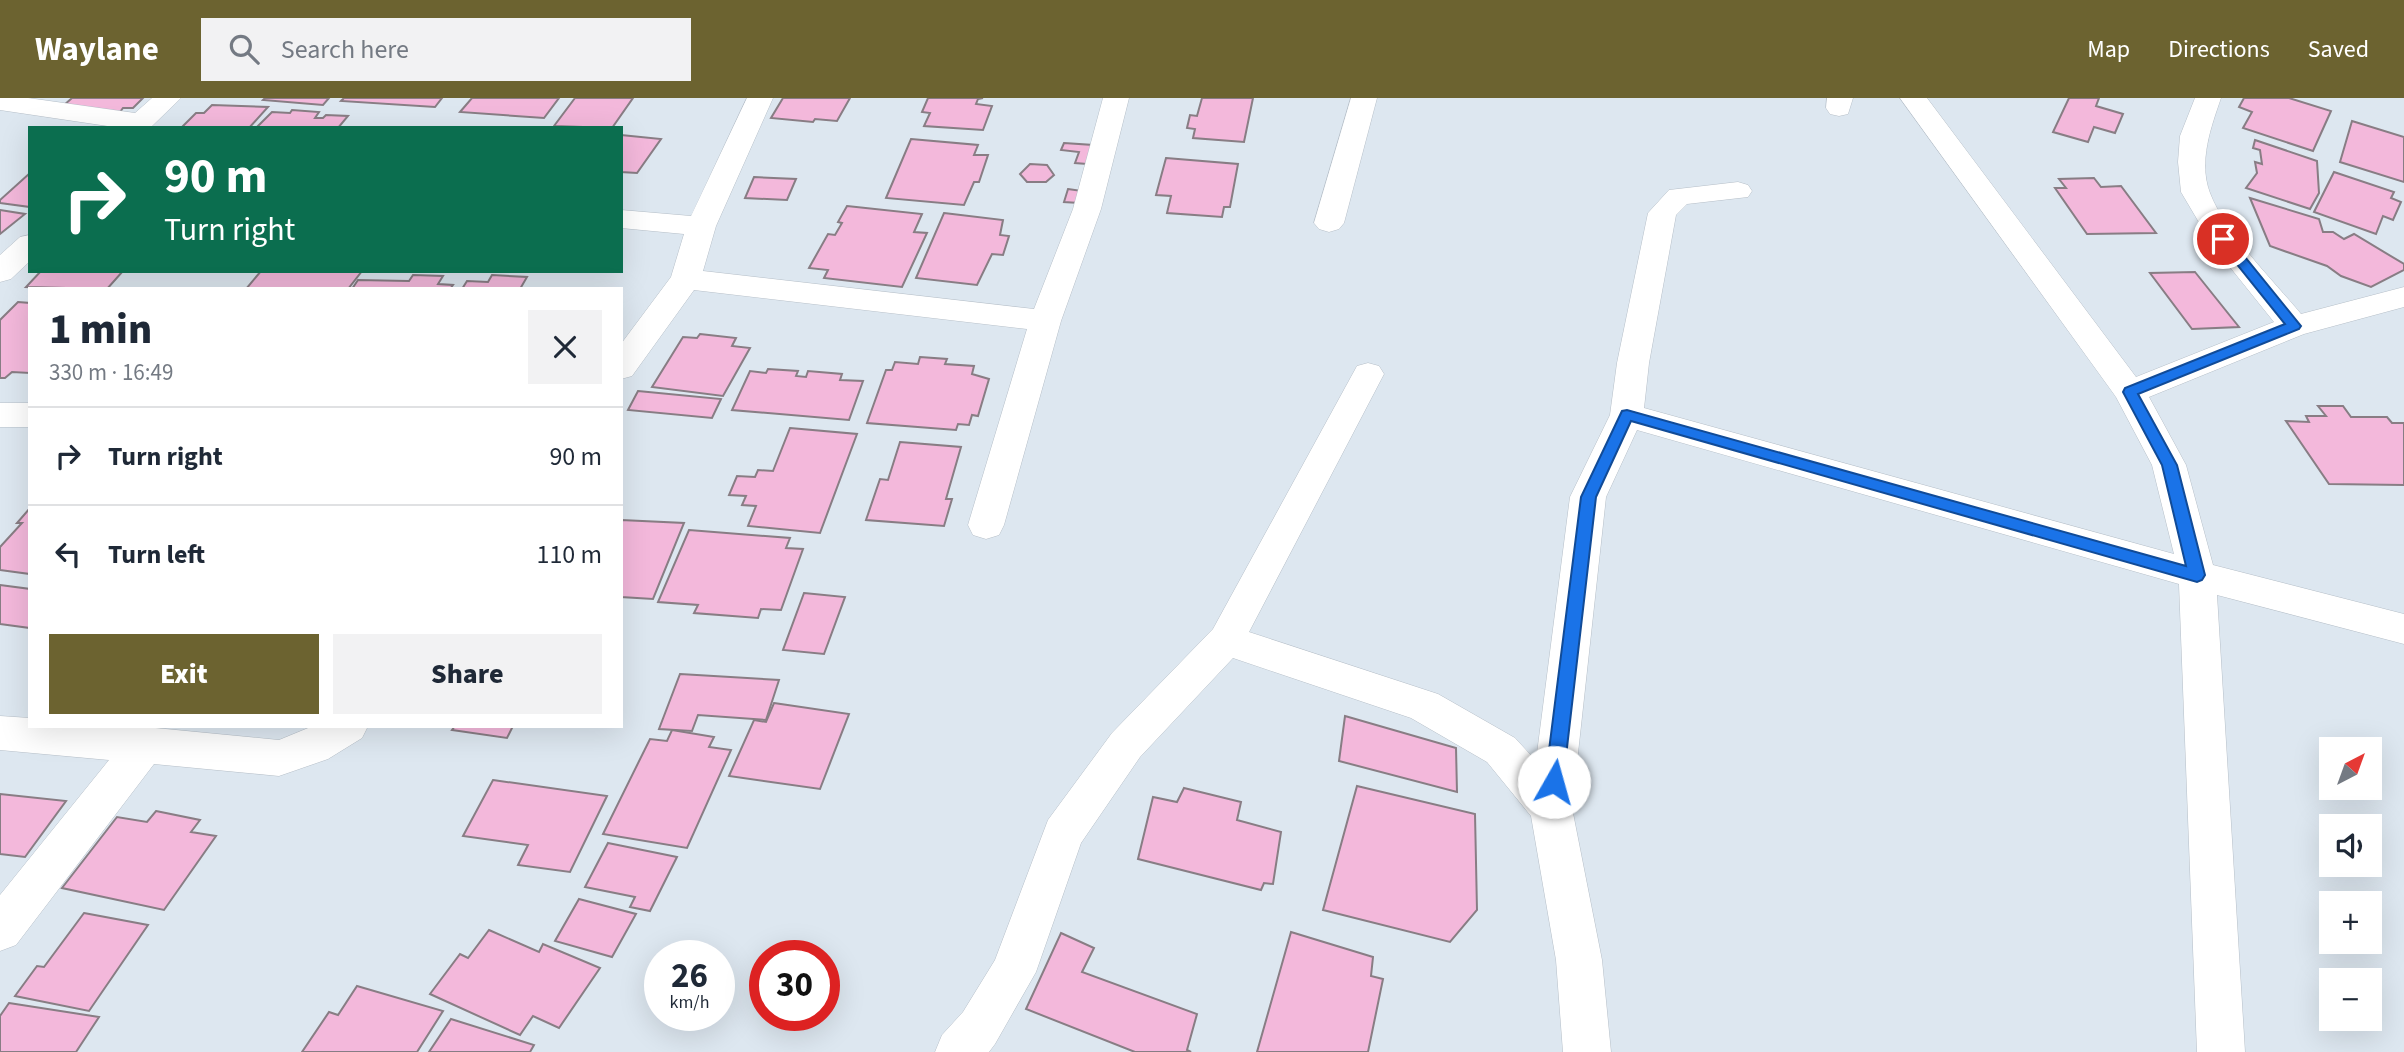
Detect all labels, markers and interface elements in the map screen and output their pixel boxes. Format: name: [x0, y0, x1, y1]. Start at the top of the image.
search box: [201, 18, 691, 81]
text: Waylane: [35, 26, 159, 73]
icon: search: [225, 30, 263, 68]
text: Search here: [281, 31, 409, 68]
text: Map: [2087, 32, 2130, 67]
text: Directions: [2168, 32, 2270, 67]
text: Saved: [2308, 32, 2369, 67]
text: 90 m: [164, 142, 268, 212]
icon: right: [49, 154, 140, 245]
text: Turn right: [164, 207, 295, 253]
pin: [2193, 209, 2253, 269]
icon: arrive: [2204, 220, 2242, 258]
text: 1 min: [49, 300, 152, 360]
button: close: [528, 310, 602, 384]
text: 330 m · 16:49: [49, 356, 173, 389]
icon: right: [49, 437, 87, 475]
text: Turn right: [108, 438, 223, 475]
text: 90 m: [549, 438, 602, 475]
icon: left: [49, 535, 87, 573]
text: Turn left: [108, 536, 205, 573]
text: 110 m: [536, 536, 602, 573]
button: Exit: [49, 634, 319, 714]
button: Share: [333, 634, 602, 714]
north arrow: [2319, 737, 2382, 800]
map controls: [2319, 737, 2382, 1031]
position arrow: [1517, 745, 1591, 819]
button: sound: [2319, 814, 2382, 877]
button: +: [2319, 891, 2382, 954]
speed limit sign: 30: [749, 940, 840, 1031]
text: 26: [671, 951, 708, 1001]
button: −: [2319, 968, 2382, 1031]
text: km/h: [670, 990, 709, 1015]

